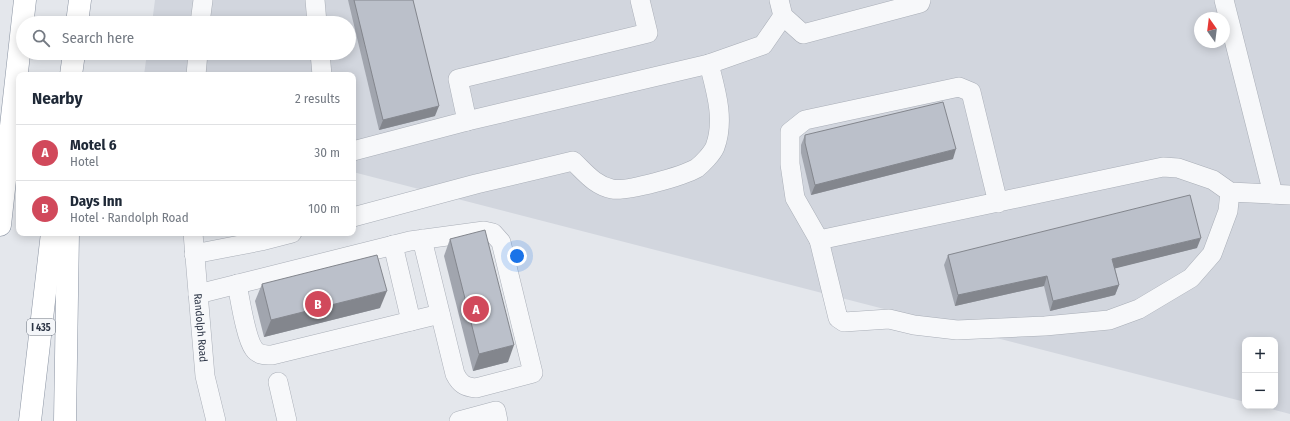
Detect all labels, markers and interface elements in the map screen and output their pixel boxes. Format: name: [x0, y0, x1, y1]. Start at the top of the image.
north arrow: [1194, 12, 1230, 48]
search box: [16, 16, 356, 60]
icon: search: [30, 27, 52, 49]
text: Search here: [62, 29, 134, 47]
text: Nearby: [32, 88, 83, 109]
text: 2 results: [295, 91, 340, 106]
text: Motel 6: [70, 136, 117, 154]
text: A: [41, 145, 49, 160]
text: 30 m: [314, 145, 340, 160]
text: Hotel: [70, 154, 99, 169]
text: Days Inn: [70, 192, 122, 210]
text: B: [41, 201, 49, 216]
text: 100 m: [308, 201, 340, 216]
text: Hotel · Randolph Road: [70, 210, 189, 225]
your location: [507, 246, 527, 266]
pin: B: [305, 289, 331, 319]
street label: Randolph Road: [191, 293, 210, 363]
pin: A: [463, 294, 489, 324]
road number: I 435: [27, 319, 55, 335]
map controls: [1242, 337, 1278, 409]
button: +: [1242, 337, 1278, 373]
button: −: [1242, 373, 1278, 409]

